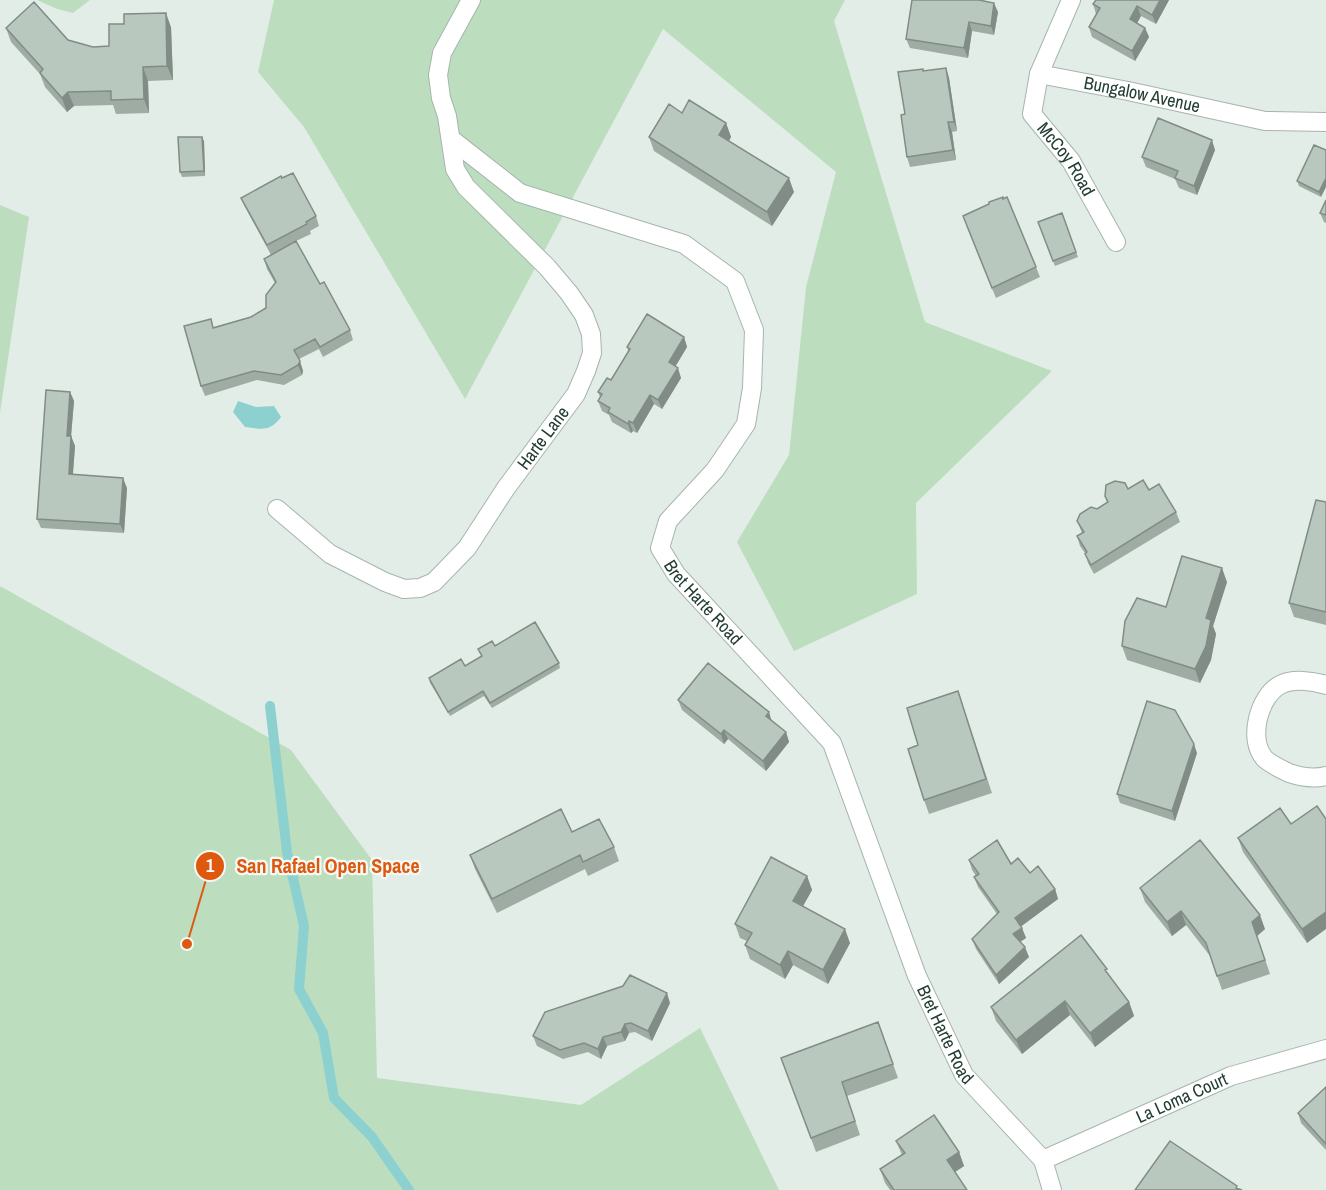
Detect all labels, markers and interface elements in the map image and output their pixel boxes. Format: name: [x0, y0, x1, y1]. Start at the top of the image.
street label: Bungalow Avenue: [1082, 70, 1203, 118]
street label: McCoy Road: [1032, 117, 1101, 200]
street label: Harte Lane: [511, 401, 575, 475]
street label: Bret Harte Road: [658, 555, 748, 650]
callout: San Rafael Open Space: [195, 847, 432, 885]
text: San Rafael Open Space: [236, 852, 420, 879]
text: 1: [206, 853, 215, 878]
street label: Bret Harte Road: [911, 981, 980, 1090]
street label: La Loma Court: [1132, 1066, 1231, 1129]

